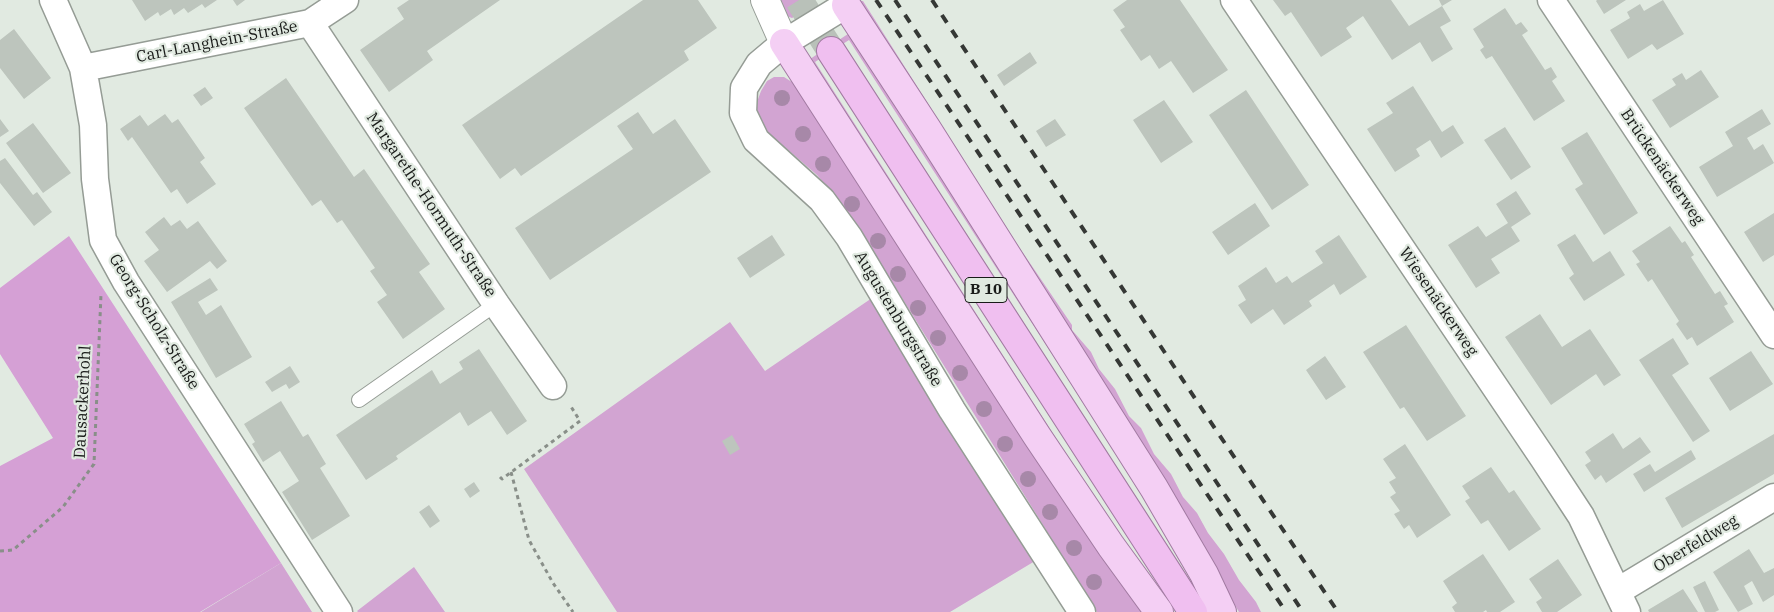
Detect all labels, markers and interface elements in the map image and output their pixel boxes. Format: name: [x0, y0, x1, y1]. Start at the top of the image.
street label: Carl-Langhein-Straße: [135, 17, 299, 67]
street label: Brückenäckerweg: [1616, 105, 1708, 229]
street label: Margarethe-Hormuth-Straße: [362, 109, 500, 301]
street label: Wiesenäckerweg: [1394, 244, 1482, 360]
street label: Augustenburgstraße: [850, 248, 946, 390]
street label: Georg-Scholz-Straße: [105, 251, 203, 393]
road number: B 10: [965, 278, 1007, 302]
street label: Dausackerhohl: [70, 345, 96, 459]
street label: Oberfeldweg: [1650, 511, 1742, 577]

